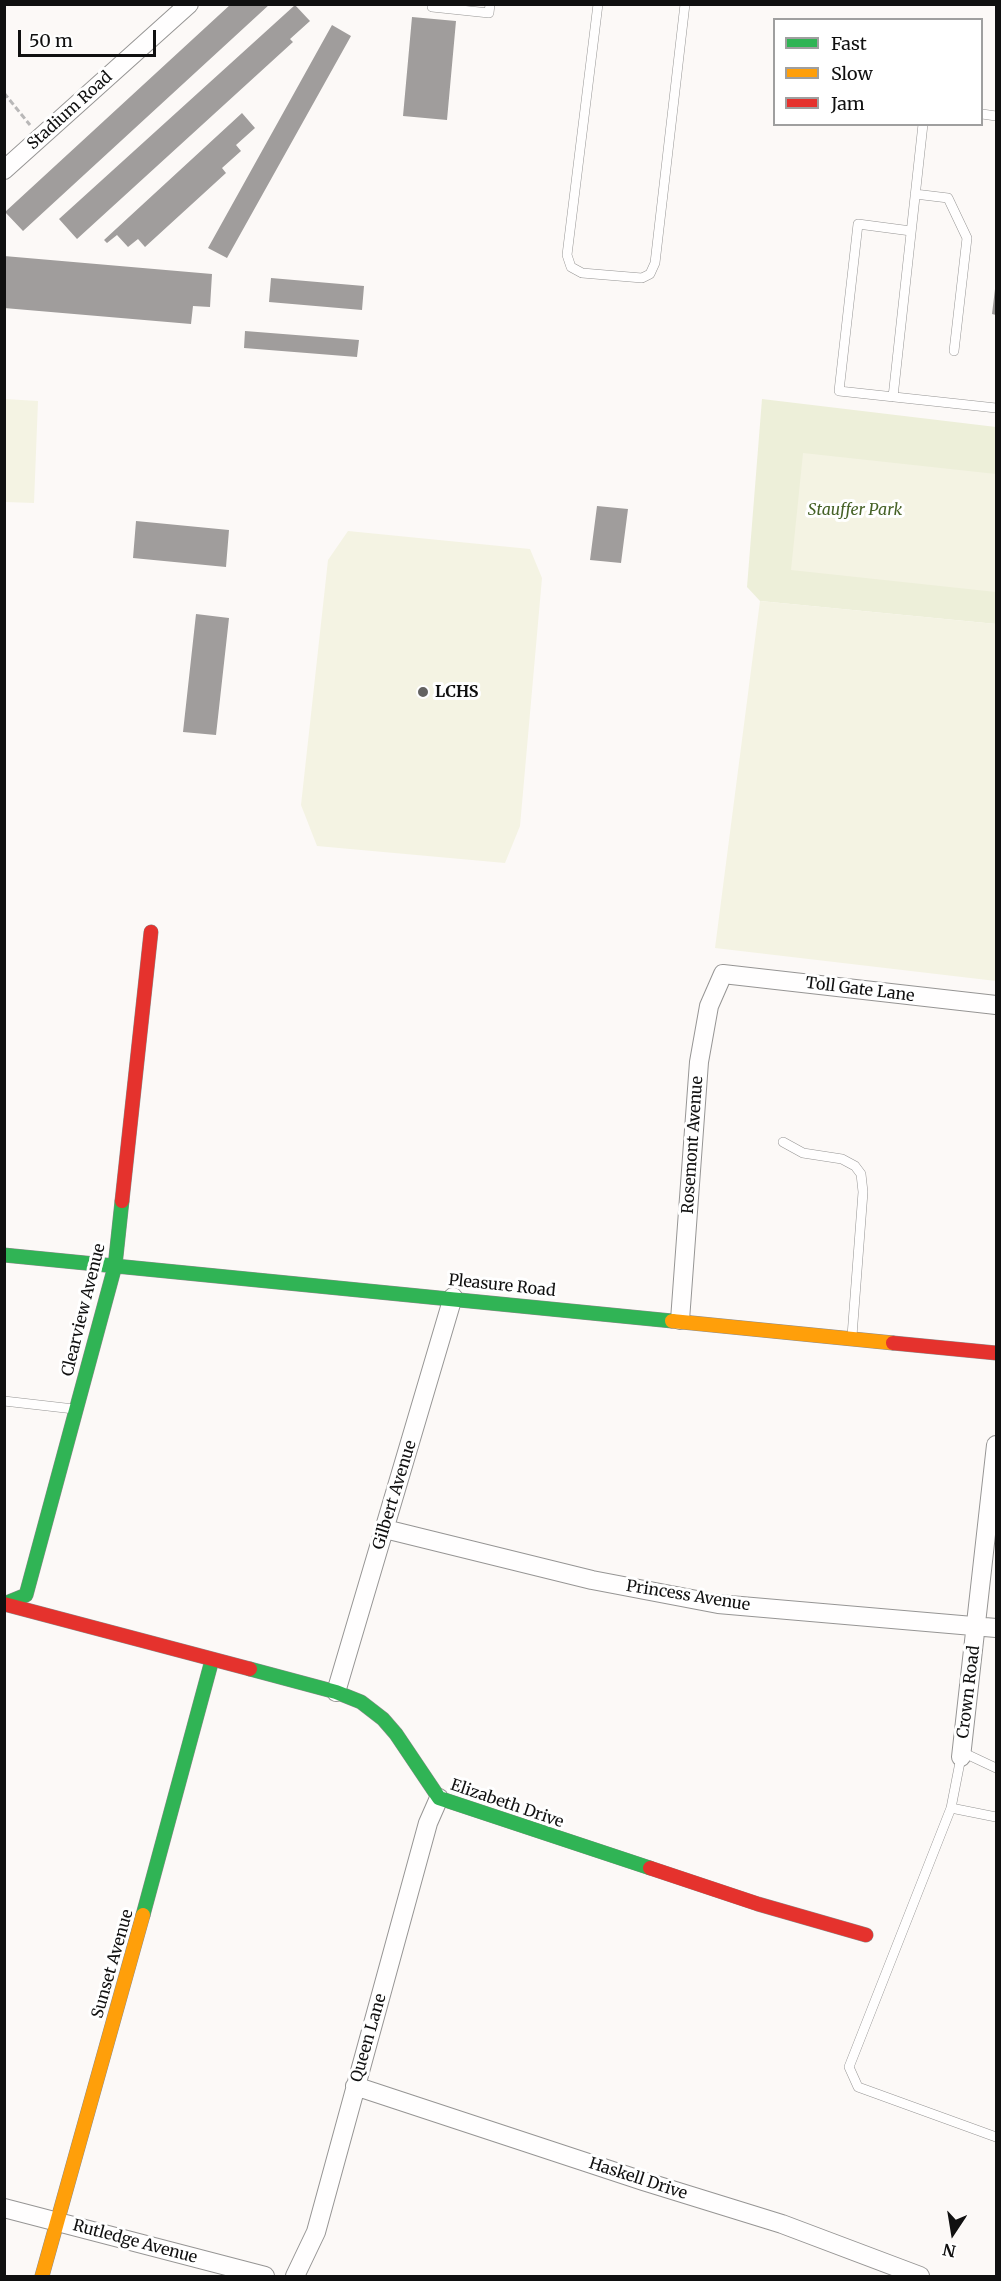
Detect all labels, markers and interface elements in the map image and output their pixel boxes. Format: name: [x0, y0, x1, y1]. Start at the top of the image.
scale bar: [21, 18, 159, 56]
legend: [773, 18, 983, 126]
text: 50 m: [29, 29, 73, 52]
text: Fast: [831, 32, 867, 55]
text: Slow: [831, 62, 873, 85]
street label: Stadium Road: [24, 68, 116, 154]
text: Jam: [831, 92, 865, 115]
park label: Stauffer Park: [808, 500, 902, 520]
place label: LCHS: [435, 682, 478, 702]
marker: LCHS: [416, 685, 430, 699]
street label: Toll Gate Lane: [804, 974, 916, 1006]
street label: Rosemont Avenue: [679, 1075, 707, 1215]
street label: Clearview Avenue: [58, 1242, 110, 1378]
street label: Pleasure Road: [448, 1271, 556, 1301]
street label: Gilbert Avenue: [369, 1438, 421, 1552]
street label: Princess Avenue: [625, 1577, 751, 1615]
street label: Crown Road: [954, 1644, 984, 1740]
street label: Elizabeth Drive: [448, 1776, 566, 1832]
street label: Sunset Avenue: [88, 1907, 138, 2021]
street label: Queen Lane: [347, 1992, 391, 2084]
street label: Haskell Drive: [586, 2154, 690, 2204]
north arrow: [923, 2203, 983, 2263]
street label: Rutledge Avenue: [71, 2216, 199, 2268]
text: N: [941, 2240, 958, 2262]

